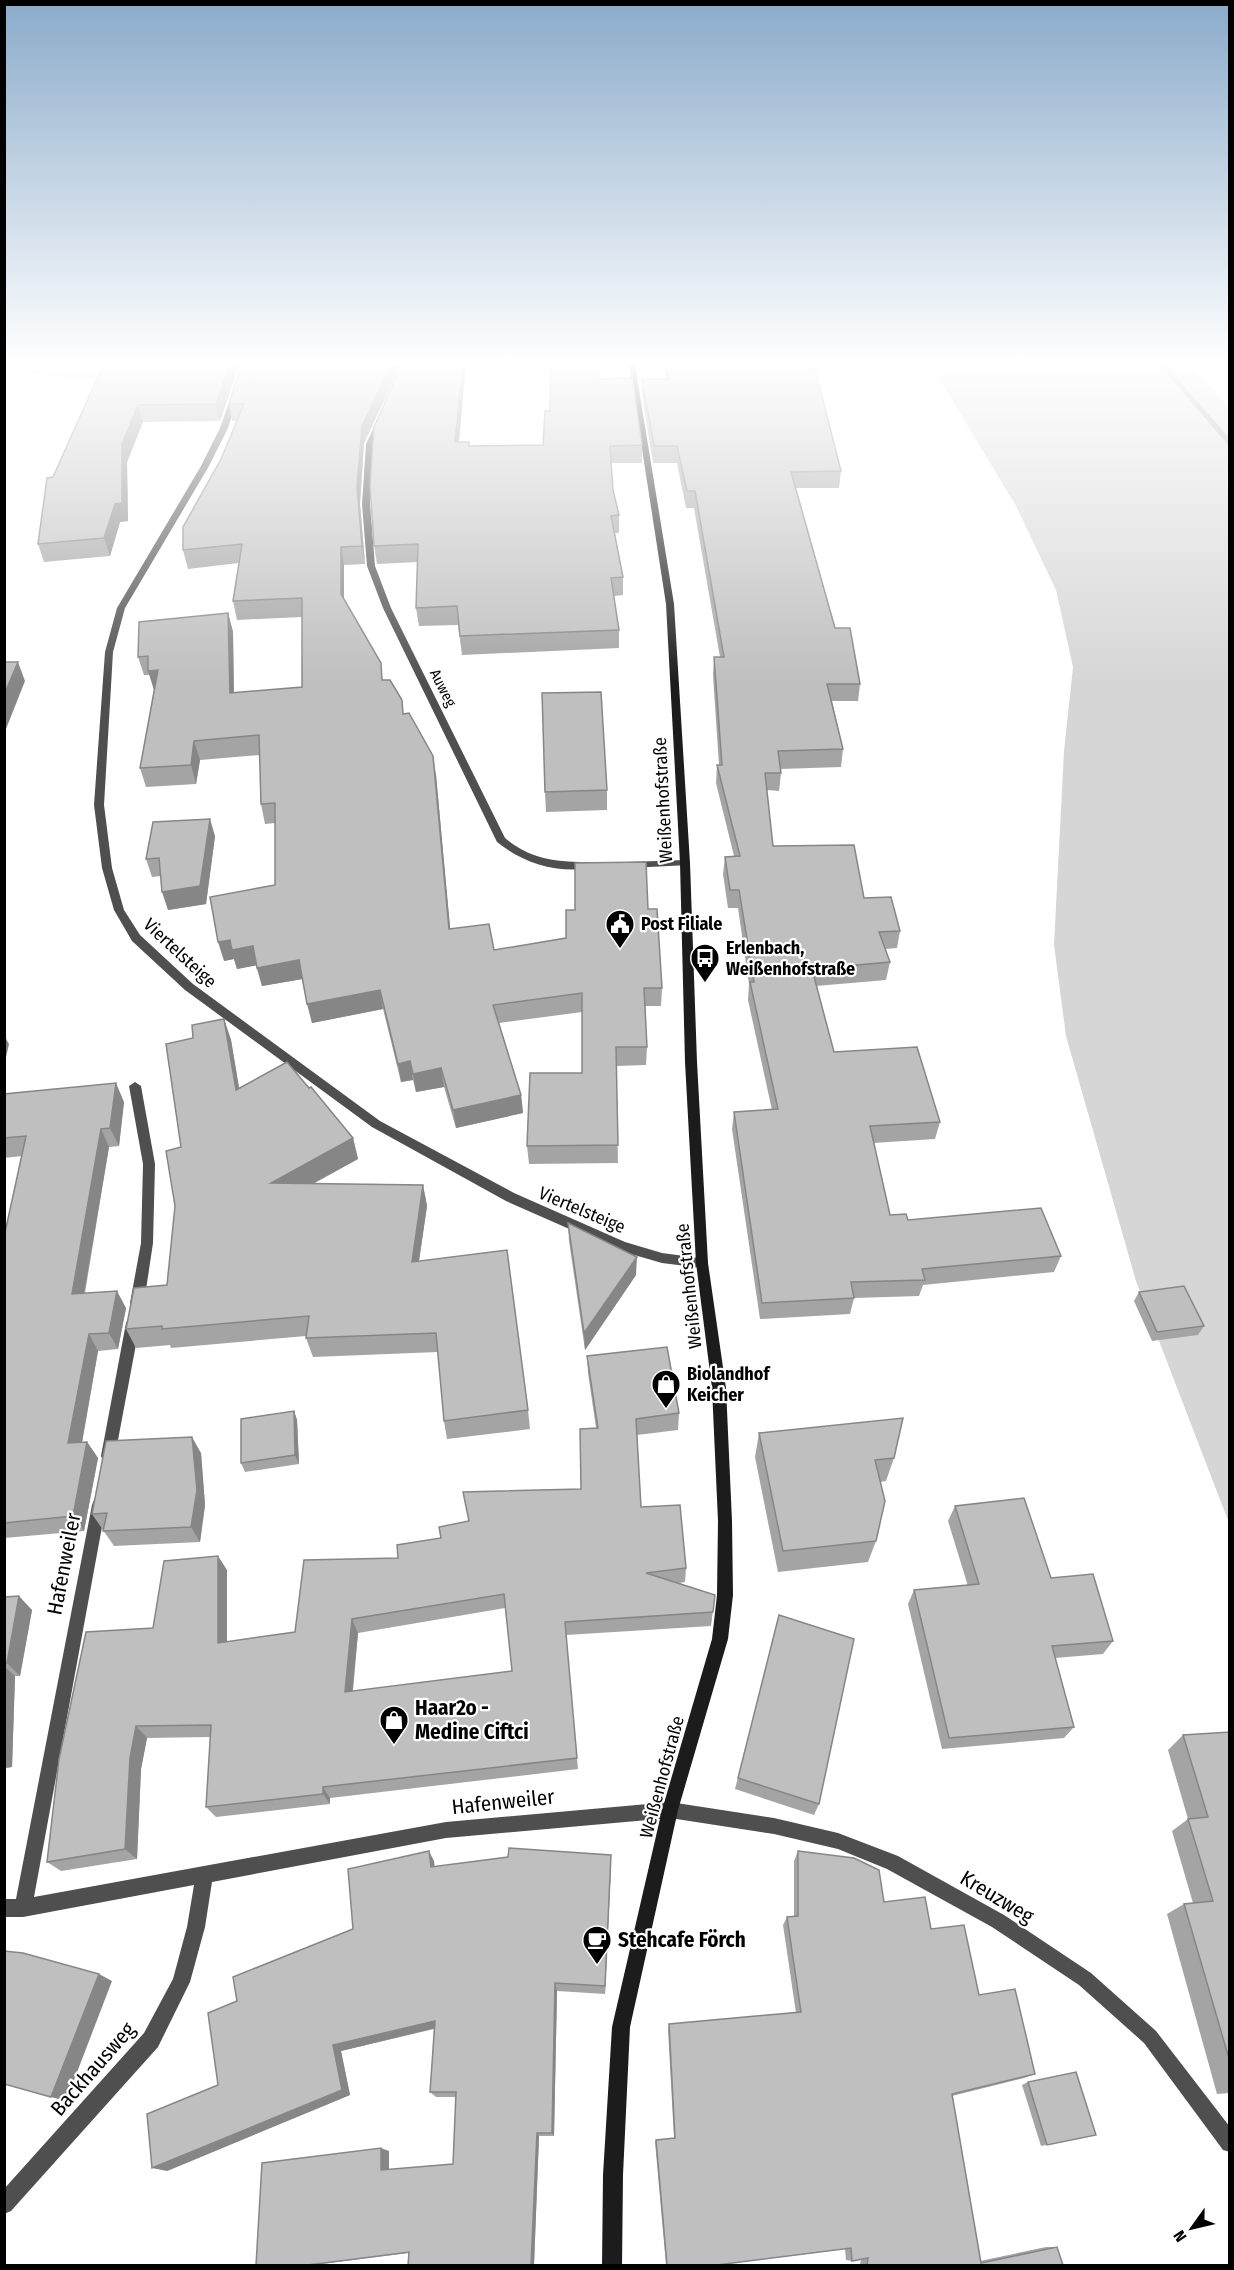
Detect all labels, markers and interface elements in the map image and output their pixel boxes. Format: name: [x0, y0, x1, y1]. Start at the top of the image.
street label: Auweg: [426, 666, 460, 710]
street label: Weißenhofstraße: [649, 737, 677, 863]
public building icon: Post Filiale: [604, 908, 636, 950]
place label: Post Filiale: [641, 913, 722, 935]
street label: Viertelsteige: [139, 914, 221, 992]
place label: Erlenbach, Weißenhofstraße: [726, 937, 855, 980]
bus stop icon: Erlenbach, Weißenhofstraße: [689, 942, 721, 984]
street label: Viertelsteige: [535, 1182, 629, 1238]
street label: Weißenhofstraße: [671, 1222, 707, 1350]
place label: Biolandhof Keicher: [687, 1363, 771, 1406]
shop icon: Biolandhof Keicher: [650, 1368, 682, 1410]
street label: Hafenweiler: [41, 1510, 87, 1617]
place label: Haar2o - Medine Ciftci: [415, 1695, 529, 1745]
shop icon: Haar2o - Medine Ciftci: [378, 1704, 410, 1746]
street label: Weißenhofstraße: [635, 1713, 689, 1841]
street label: Hafenweiler: [450, 1784, 556, 1820]
street label: Kreuzweg: [955, 1865, 1039, 1929]
cafe icon: Stehcafe Förch: [581, 1924, 613, 1966]
place label: Stehcafe Förch: [618, 1927, 746, 1953]
street label: Backhausweg: [45, 2017, 141, 2121]
north arrow: [1162, 2198, 1222, 2258]
text: N: [1169, 2227, 1191, 2245]

